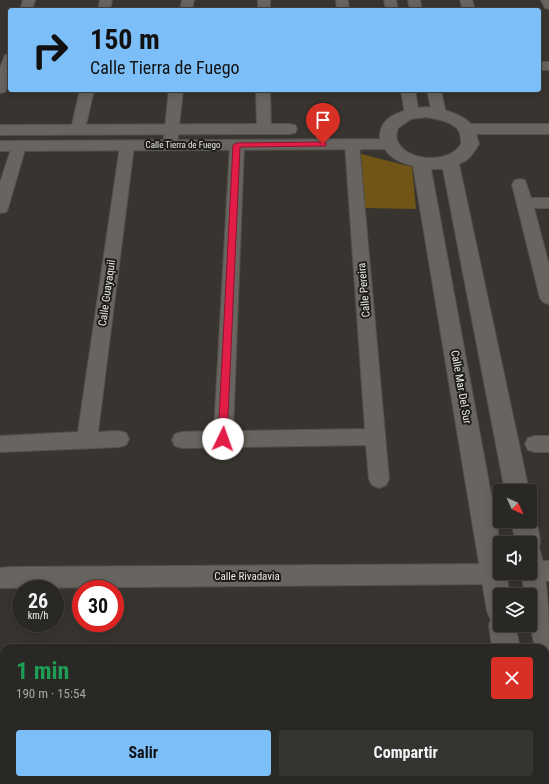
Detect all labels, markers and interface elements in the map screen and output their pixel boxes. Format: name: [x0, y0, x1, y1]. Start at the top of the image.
text: 150 m: [90, 23, 160, 56]
icon: right: [24, 24, 76, 76]
text: Calle Tierra de Fuego: [90, 57, 240, 78]
pin: [306, 103, 340, 144]
icon: arrive: [312, 109, 334, 131]
street label: Calle Tierra de Fuego: [146, 140, 221, 150]
street label: Calle Guayaquil: [96, 259, 118, 327]
street label: Calle Pereira: [355, 262, 373, 318]
street label: Calle Mar Del Sur: [448, 349, 474, 425]
position arrow: [202, 418, 244, 460]
north arrow: [493, 484, 537, 528]
map controls: [493, 484, 537, 632]
button: sound: [493, 536, 537, 580]
street label: Calle Rivadavia: [214, 570, 280, 583]
speed limit sign: 30: [72, 580, 124, 632]
button: layers: [493, 588, 537, 632]
text: 26: [28, 589, 48, 613]
text: km/h: [28, 610, 48, 621]
text: 1 min: [16, 657, 69, 685]
button: close: [491, 657, 533, 699]
text: 190 m · 15:54: [16, 686, 86, 701]
button: Salir: [16, 730, 271, 776]
button: Compartir: [279, 730, 533, 776]

